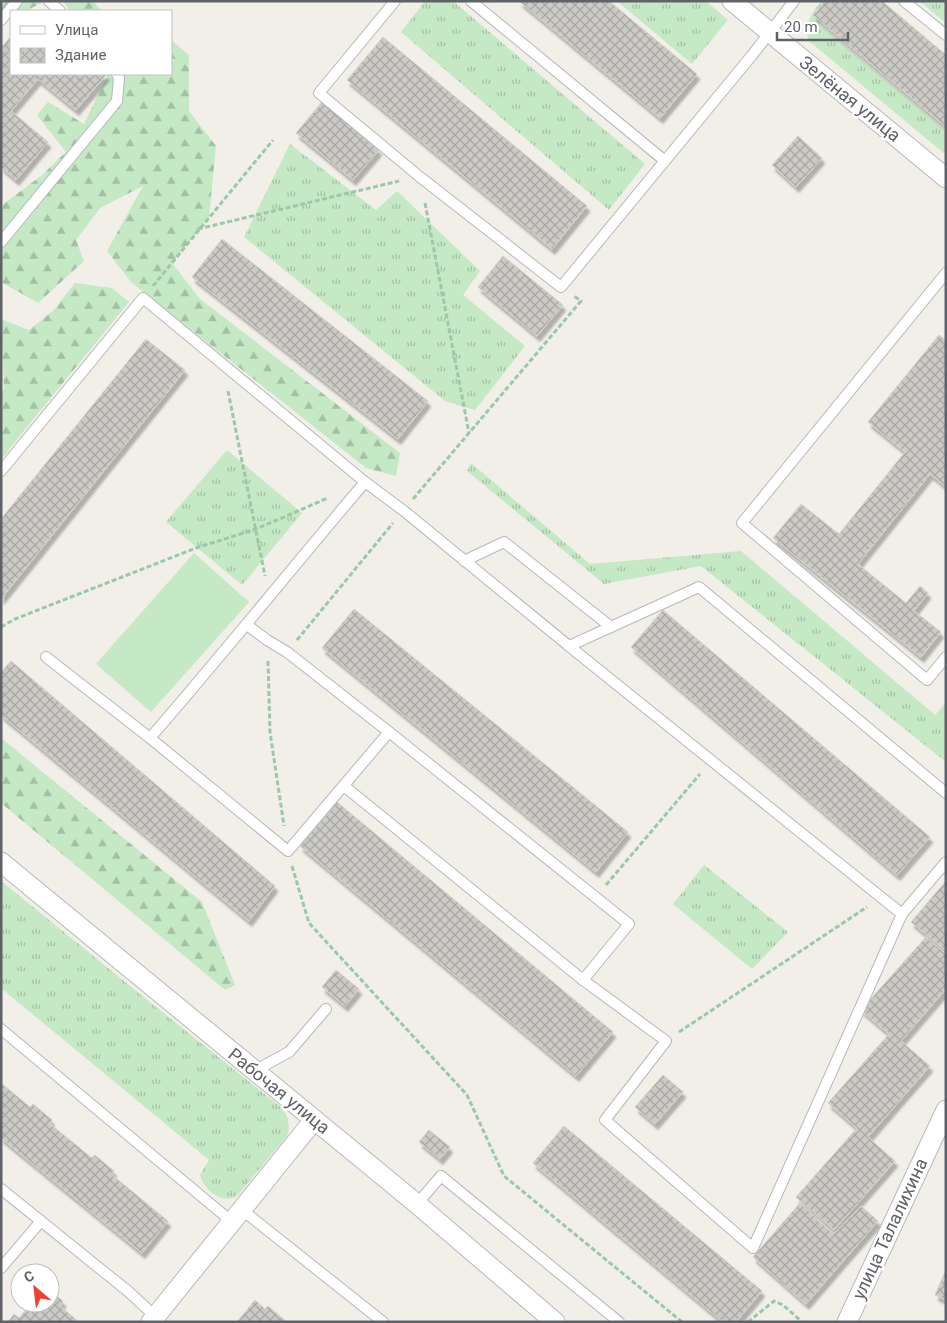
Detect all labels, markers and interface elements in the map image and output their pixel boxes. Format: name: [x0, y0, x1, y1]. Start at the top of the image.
legend: [10, 10, 172, 75]
scale bar: [777, 10, 848, 42]
text: 20 m: [784, 18, 818, 36]
text: Улица: [55, 21, 98, 39]
text: Здание: [55, 46, 106, 64]
street label: Зелёная улица: [795, 51, 905, 146]
street label: Рабочая улица: [224, 1043, 334, 1138]
street label: улица Талалихина: [848, 1155, 932, 1303]
north arrow: [10, 1263, 60, 1313]
text: С: [21, 1267, 37, 1286]

